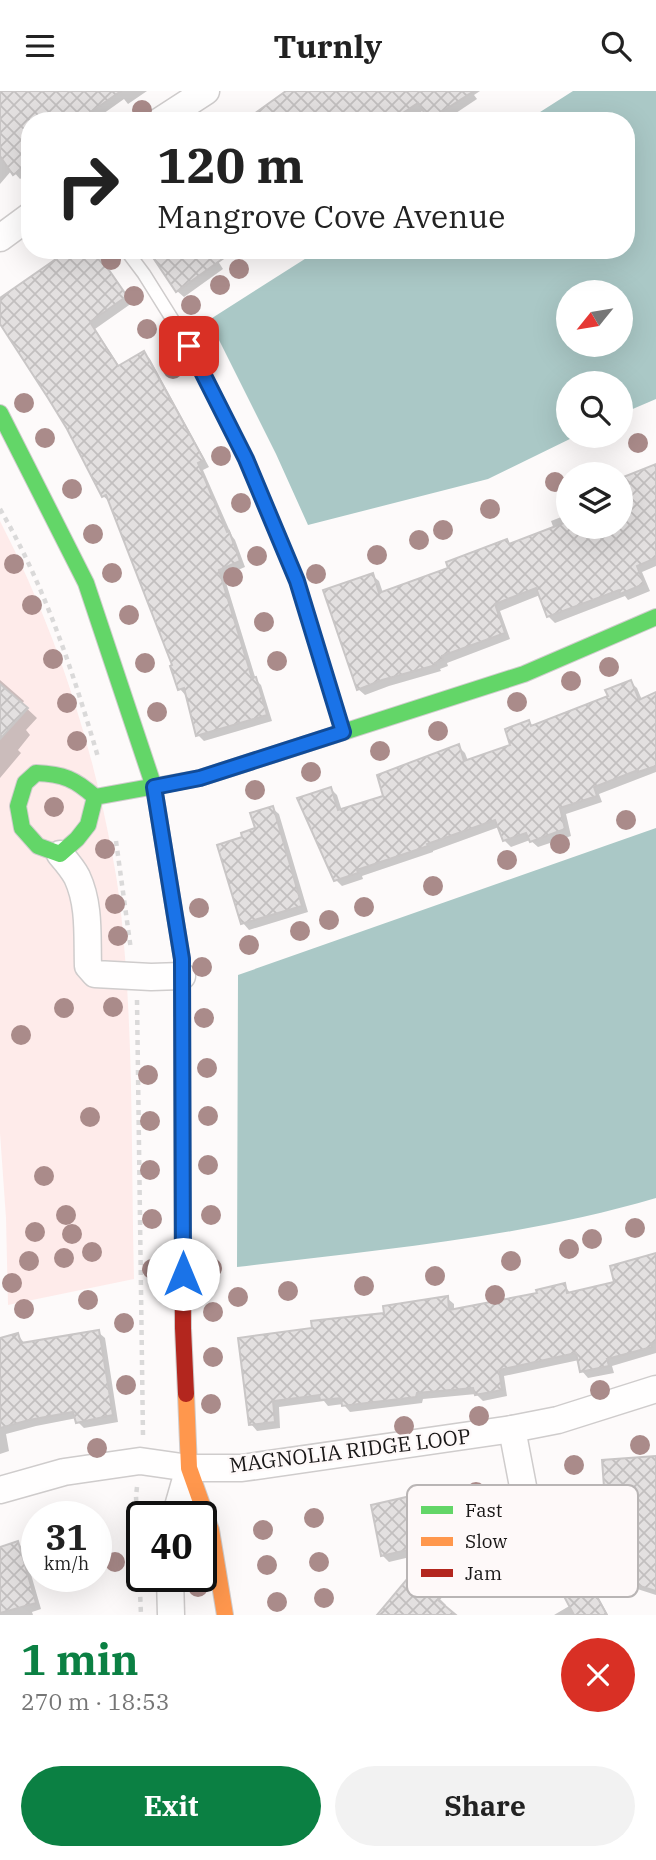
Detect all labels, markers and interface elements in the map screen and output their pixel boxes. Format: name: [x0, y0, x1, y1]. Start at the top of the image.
text: Turnly: [274, 25, 382, 67]
icon: menu: [21, 27, 59, 65]
icon: search: [597, 27, 635, 65]
text: 120 m: [157, 133, 304, 196]
icon: right: [42, 140, 133, 231]
text: Mangrove Cove Avenue: [157, 195, 505, 237]
north arrow: [556, 280, 634, 357]
map controls: [556, 280, 633, 539]
pin: [159, 316, 219, 376]
icon: arrive: [170, 327, 208, 365]
button: search: [556, 371, 633, 448]
button: layers: [556, 462, 633, 539]
position arrow: [146, 1237, 220, 1311]
street label: MAGNOLIA RIDGE LOOP: [227, 1421, 472, 1479]
legend: [407, 1485, 638, 1597]
text: Fast: [465, 1498, 503, 1522]
speed limit sign: 40: [126, 1501, 217, 1592]
text: 31: [45, 1514, 88, 1560]
text: Slow: [465, 1529, 507, 1553]
text: km/h: [44, 1552, 89, 1575]
text: Jam: [465, 1561, 502, 1585]
text: 1 min: [21, 1632, 139, 1687]
button: close: [561, 1638, 635, 1712]
text: 270 m · 18:53: [21, 1686, 170, 1716]
button: Exit: [21, 1766, 321, 1846]
button: Share: [335, 1766, 635, 1846]

